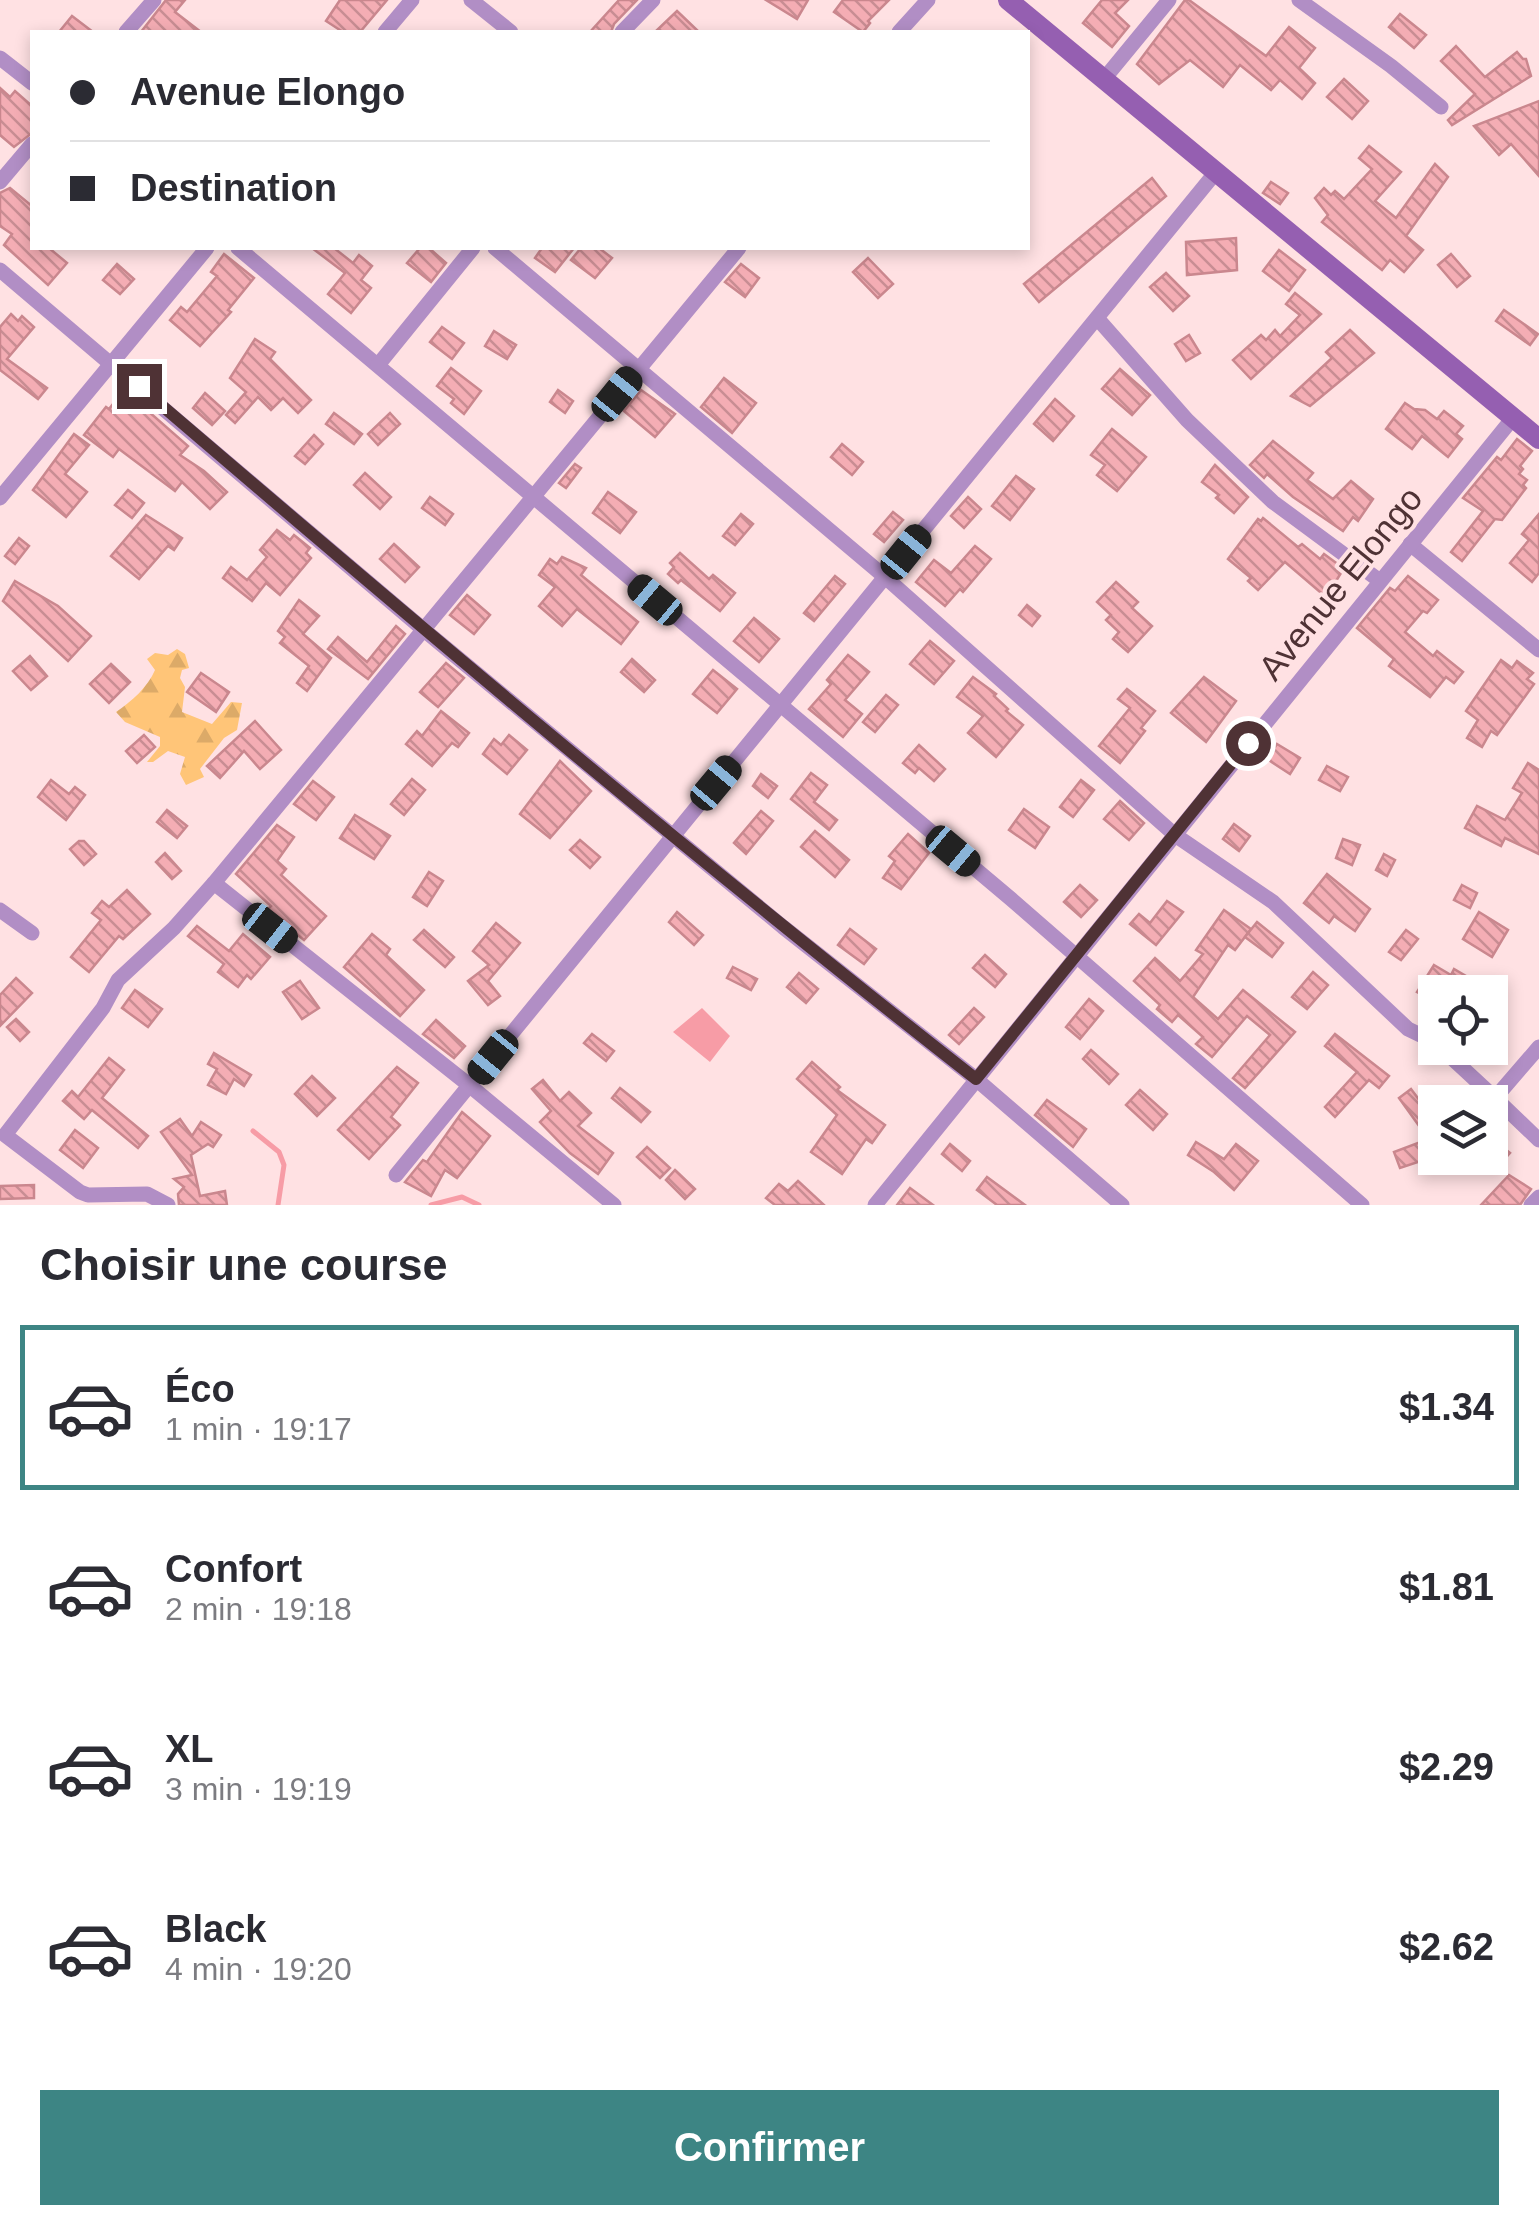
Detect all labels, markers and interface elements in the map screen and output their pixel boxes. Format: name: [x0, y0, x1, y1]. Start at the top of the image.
text: Avenue Elongo: [130, 71, 405, 113]
text: Destination: [130, 167, 337, 209]
car: [586, 361, 648, 427]
route end: [117, 364, 162, 409]
street label: Avenue Elongo: [1250, 479, 1430, 687]
car: [875, 519, 937, 585]
car: [622, 569, 688, 631]
route start: [1226, 721, 1271, 766]
car: [685, 750, 747, 816]
car: [920, 820, 986, 882]
car: [237, 898, 303, 958]
map controls: [1418, 975, 1508, 1175]
button: locate: [1418, 975, 1508, 1065]
car: [462, 1024, 524, 1090]
button: layers: [1418, 1085, 1508, 1175]
text: Choisir une course: [40, 1239, 448, 1290]
icon: car: [45, 1363, 135, 1453]
text: Éco: [165, 1368, 235, 1410]
text: $1.34: [1399, 1386, 1494, 1428]
text: 1 min · 19:17: [165, 1411, 352, 1447]
icon: car: [45, 1543, 135, 1633]
text: Confort: [165, 1548, 302, 1590]
text: $1.81: [1399, 1566, 1494, 1608]
text: 2 min · 19:18: [165, 1591, 352, 1627]
icon: car: [45, 1723, 135, 1813]
text: XL: [165, 1728, 214, 1770]
text: $2.29: [1399, 1746, 1494, 1788]
text: 3 min · 19:19: [165, 1771, 352, 1807]
icon: car: [45, 1903, 135, 1993]
text: Black: [165, 1908, 266, 1950]
text: $2.62: [1399, 1926, 1494, 1968]
text: 4 min · 19:20: [165, 1951, 352, 1987]
button: Confirmer: [40, 2090, 1499, 2205]

